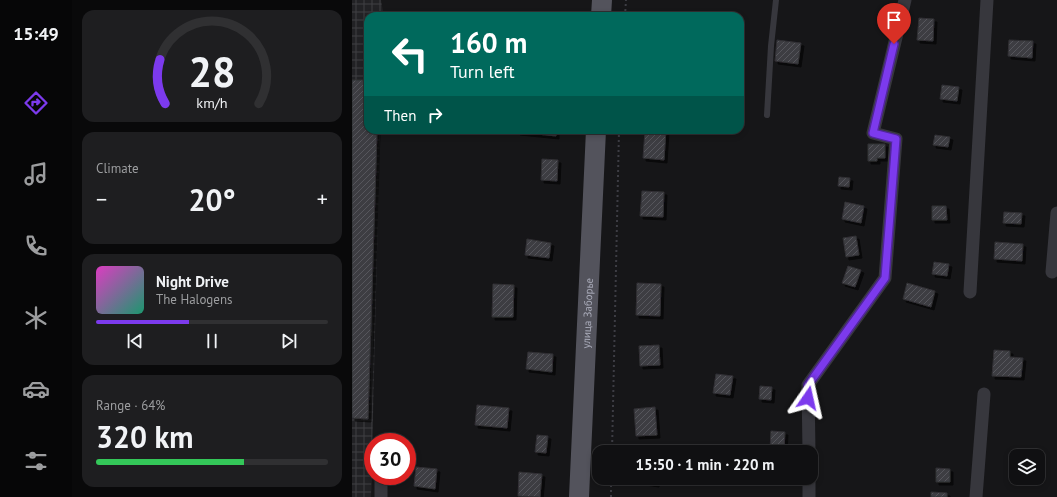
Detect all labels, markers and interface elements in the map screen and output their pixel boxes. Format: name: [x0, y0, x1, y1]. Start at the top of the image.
pin: [877, 3, 911, 44]
icon: arrive: [883, 9, 905, 31]
text: 15:49: [13, 22, 59, 45]
text: 160 m: [450, 24, 527, 61]
icon: left: [384, 28, 436, 80]
text: 28: [188, 45, 236, 98]
text: Turn left: [450, 60, 515, 83]
icon: directions: [22, 89, 50, 117]
text: km/h: [196, 92, 228, 111]
icon: right: [424, 104, 446, 126]
text: Then: [384, 106, 416, 125]
icon: music: [22, 160, 50, 188]
text: Climate: [96, 160, 139, 177]
text: 20°: [188, 180, 236, 219]
text: −: [96, 185, 107, 213]
text: +: [317, 185, 328, 213]
icon: phone: [22, 232, 50, 260]
text: Night Drive: [156, 272, 229, 291]
street label: улица Заборье: [579, 277, 596, 349]
text: The Halogens: [156, 291, 233, 308]
icon: climate: [22, 304, 50, 332]
icon: previous: [124, 330, 146, 352]
icon: pause: [201, 330, 223, 352]
icon: next: [278, 330, 300, 352]
icon: car: [22, 375, 50, 403]
position arrow: [787, 377, 829, 419]
text: Range · 64%: [96, 397, 165, 414]
text: 320 km: [96, 417, 194, 456]
speed limit sign: 30: [364, 433, 416, 485]
icon: filters: [22, 447, 50, 475]
map controls: [1009, 449, 1045, 485]
button: layers: [1009, 449, 1045, 485]
text: 15:50 · 1 min · 220 m: [636, 455, 774, 474]

